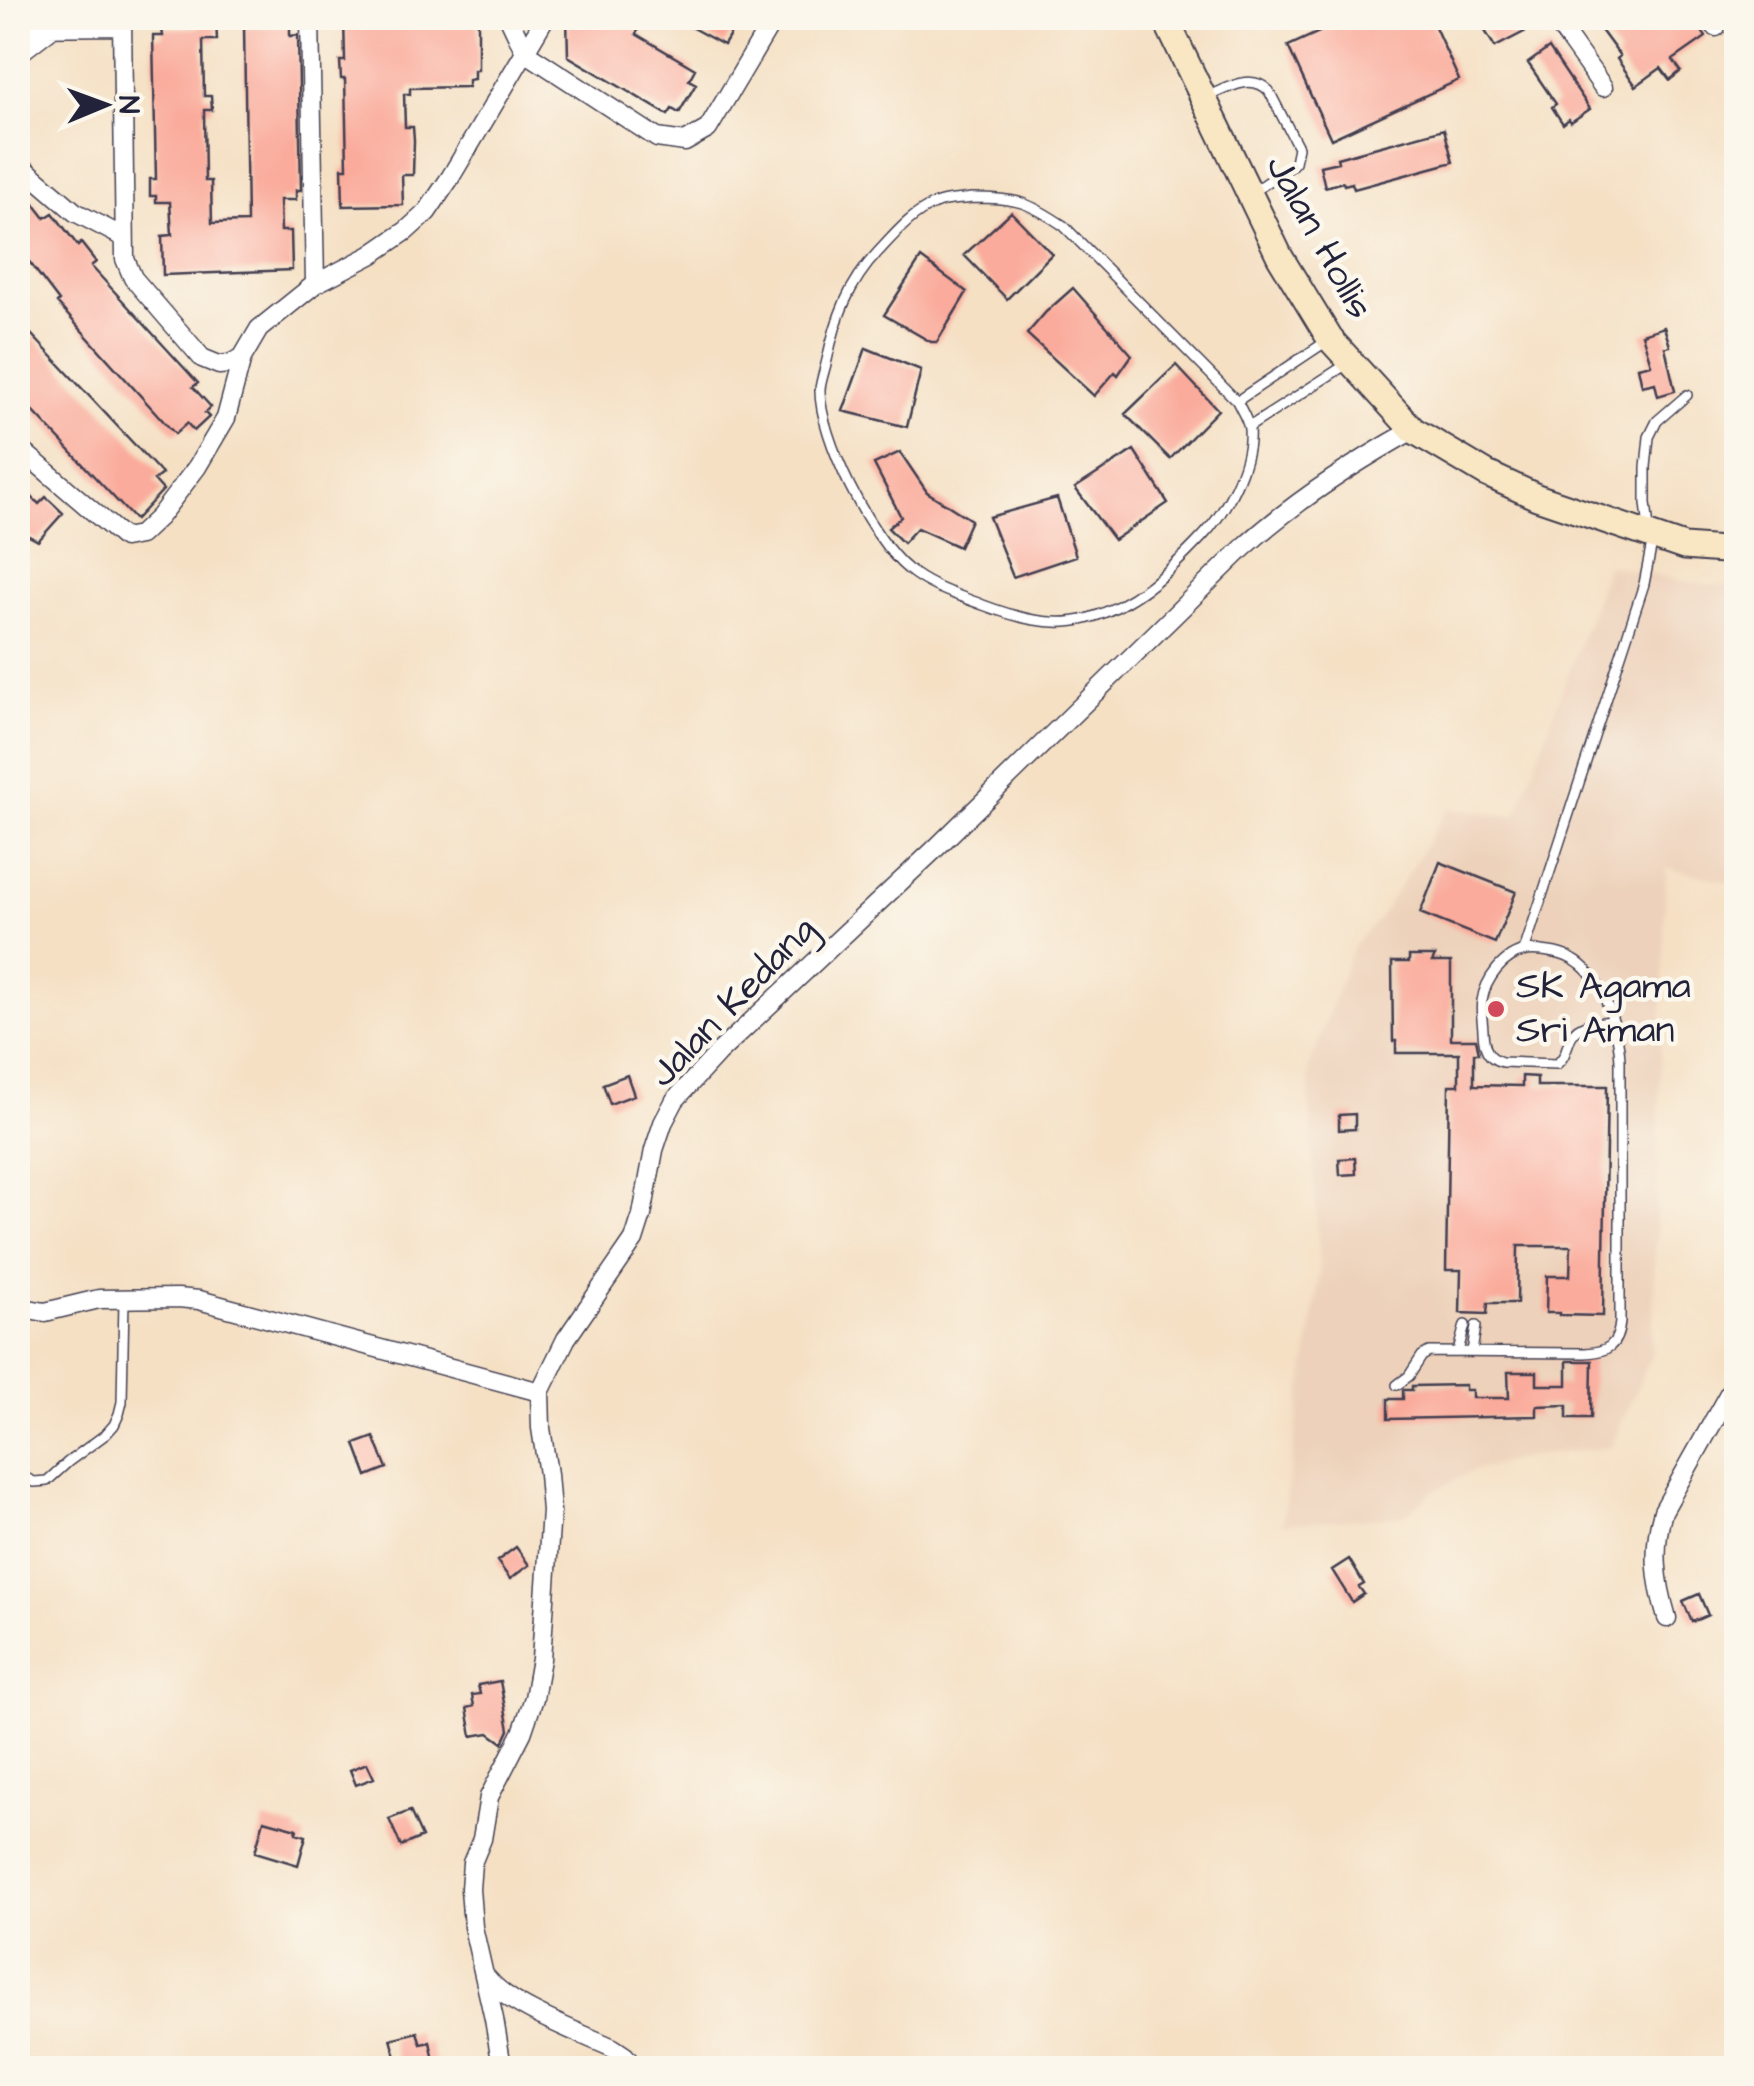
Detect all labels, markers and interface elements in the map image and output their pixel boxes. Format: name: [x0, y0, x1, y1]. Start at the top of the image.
north arrow: [55, 55, 155, 155]
text: N: [109, 95, 148, 114]
street label: Jalan Hollis: [1253, 146, 1385, 328]
street label: Jalan Kedang: [638, 905, 828, 1099]
place label: SK Agama Sri Aman: [1516, 961, 1691, 1057]
marker: SK Agama Sri Aman: [1485, 998, 1507, 1020]

